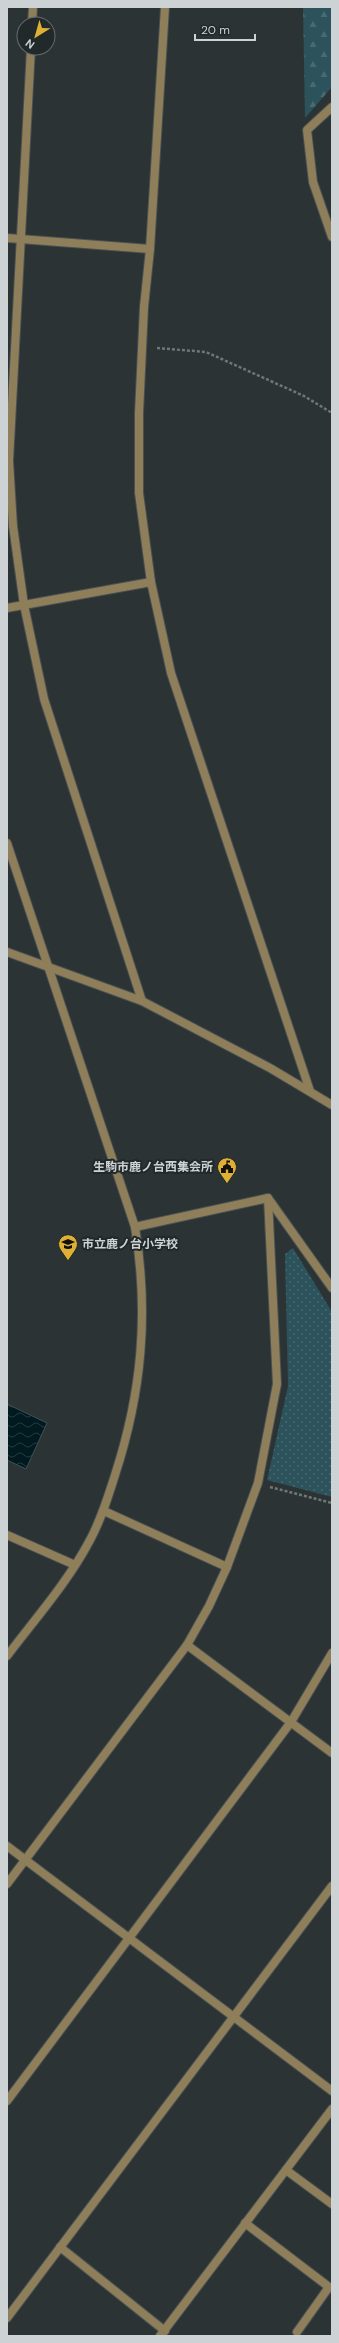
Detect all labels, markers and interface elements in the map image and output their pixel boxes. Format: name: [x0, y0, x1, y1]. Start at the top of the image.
north arrow: [16, 16, 56, 56]
scale bar: [195, 16, 255, 42]
text: 20 m: [201, 22, 230, 38]
text: N: [23, 36, 37, 52]
public building icon: 生駒市鹿ノ台西集会所: [216, 1156, 238, 1184]
place label: 生駒市鹿ノ台西集会所: [93, 1159, 213, 1175]
school or university icon: 市立鹿ノ台小学校: [57, 1233, 79, 1261]
place label: 市立鹿ノ台小学校: [82, 1236, 178, 1252]

